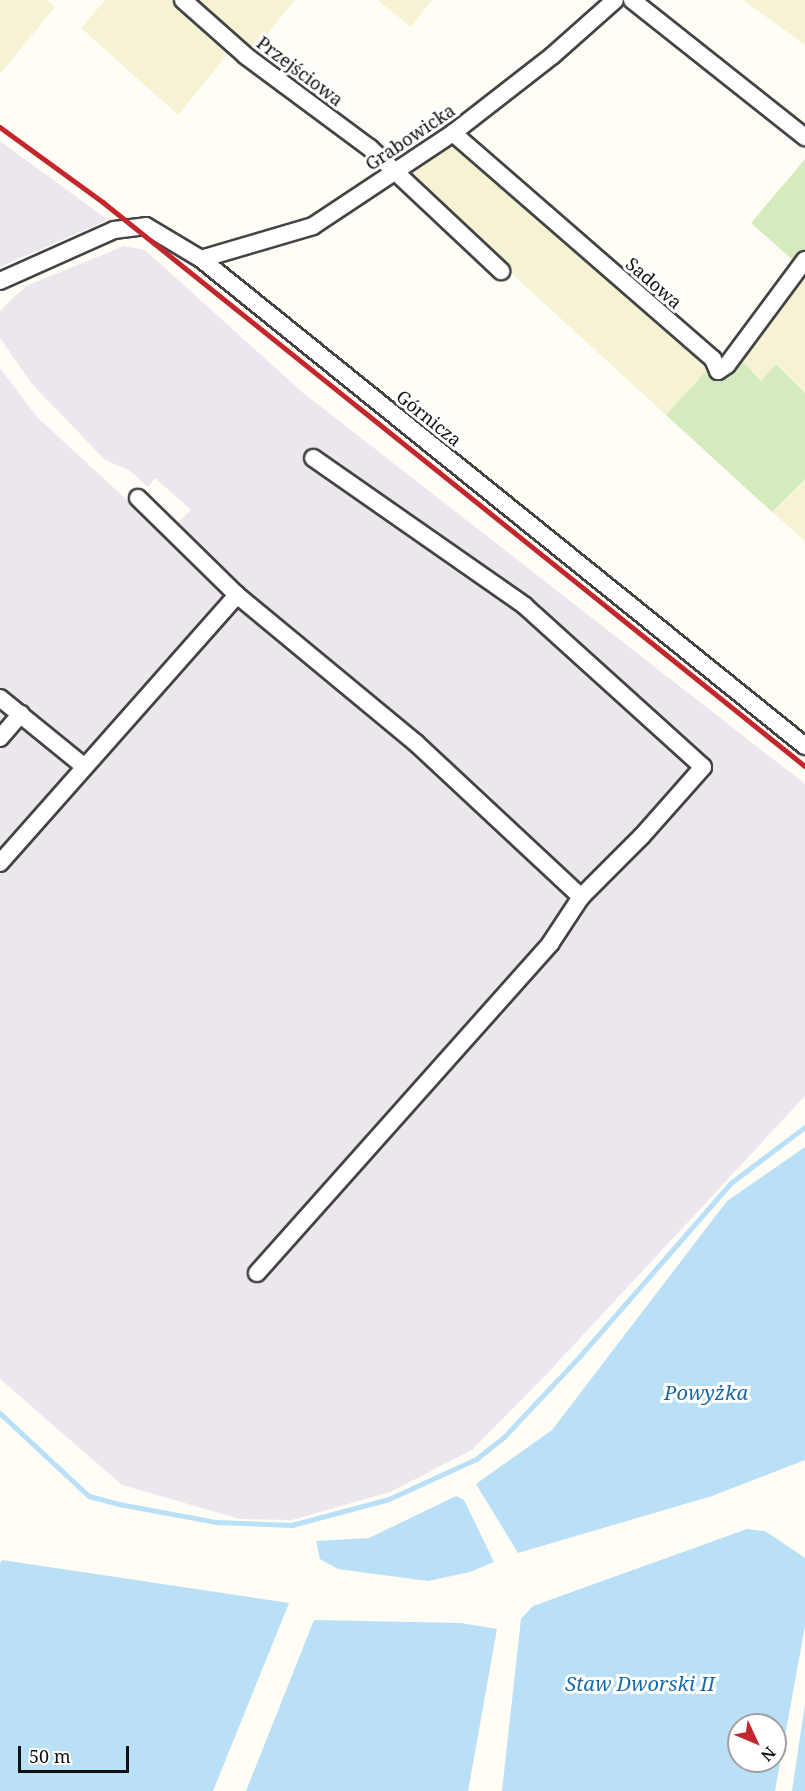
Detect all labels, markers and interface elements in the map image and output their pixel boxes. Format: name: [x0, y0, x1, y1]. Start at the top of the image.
street label: Przejściowa: [253, 32, 347, 110]
street label: Grabowicka: [361, 99, 459, 175]
street label: Sadowa: [622, 253, 686, 313]
street label: Górnicza: [392, 385, 466, 451]
water label: Powyżka: [664, 1380, 748, 1404]
water label: Staw Dworski II: [565, 1671, 715, 1695]
north arrow: [727, 1713, 787, 1773]
scale bar: [21, 1734, 132, 1772]
text: N: [756, 1742, 781, 1766]
text: 50 m: [29, 1744, 71, 1768]

